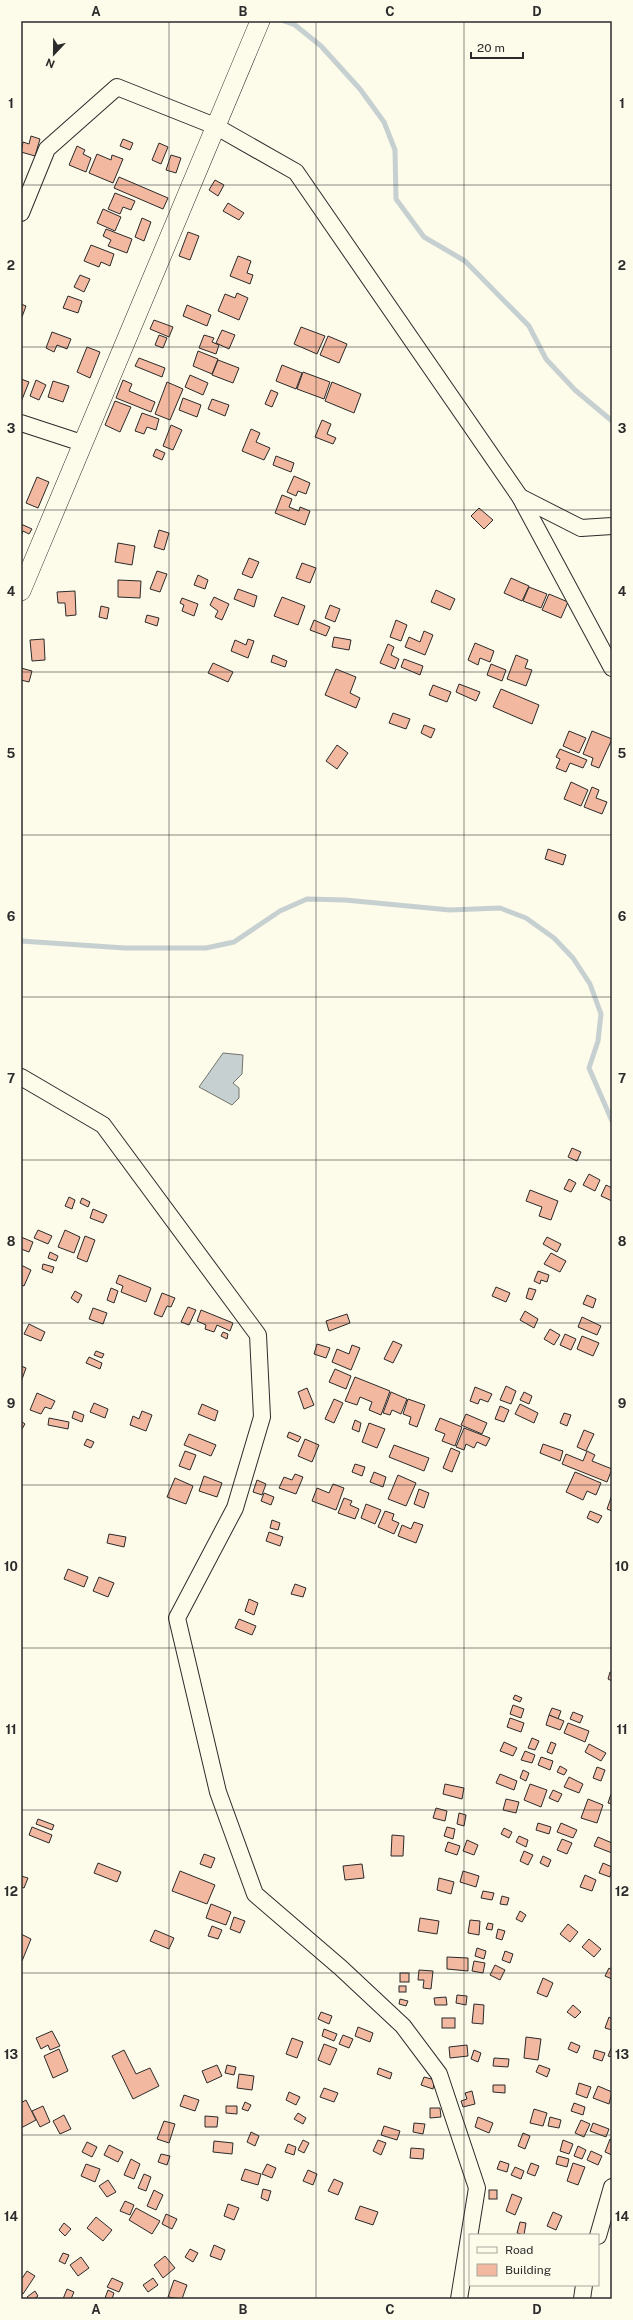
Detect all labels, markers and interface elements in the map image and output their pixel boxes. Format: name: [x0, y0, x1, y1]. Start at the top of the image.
text: A: [91, 4, 101, 19]
text: B: [239, 4, 248, 19]
text: C: [385, 4, 395, 19]
text: D: [532, 4, 542, 19]
north arrow: [34, 34, 74, 74]
scale bar: [471, 34, 523, 60]
text: 20 m: [477, 41, 505, 55]
text: N: [44, 56, 56, 70]
text: 1: [8, 96, 14, 111]
text: 1: [619, 96, 625, 111]
text: 2: [7, 258, 15, 273]
text: 2: [618, 258, 626, 273]
text: 3: [7, 421, 16, 436]
text: 3: [618, 421, 627, 436]
text: 4: [7, 584, 16, 599]
text: 4: [618, 584, 627, 599]
text: 5: [7, 746, 16, 761]
text: 5: [618, 746, 627, 761]
text: 6: [7, 909, 16, 924]
text: 6: [618, 909, 627, 924]
text: 7: [7, 1071, 15, 1086]
text: 7: [618, 1071, 626, 1086]
text: 8: [7, 1234, 16, 1249]
text: 8: [618, 1234, 627, 1249]
text: 9: [7, 1396, 15, 1411]
text: 9: [618, 1396, 626, 1411]
text: 10: [4, 1559, 18, 1574]
text: 10: [615, 1559, 629, 1574]
text: 11: [5, 1722, 17, 1737]
text: 11: [616, 1722, 628, 1737]
text: 12: [4, 1884, 18, 1899]
text: 12: [615, 1884, 629, 1899]
text: 13: [4, 2047, 18, 2062]
text: 13: [615, 2047, 629, 2062]
text: 14: [4, 2209, 19, 2224]
text: 14: [615, 2209, 630, 2224]
legend: [469, 2234, 599, 2286]
text: Road: [505, 2243, 533, 2257]
text: Building: [505, 2263, 551, 2277]
text: A: [91, 2302, 101, 2317]
text: B: [239, 2302, 248, 2317]
text: C: [385, 2302, 395, 2317]
text: D: [532, 2302, 542, 2317]

